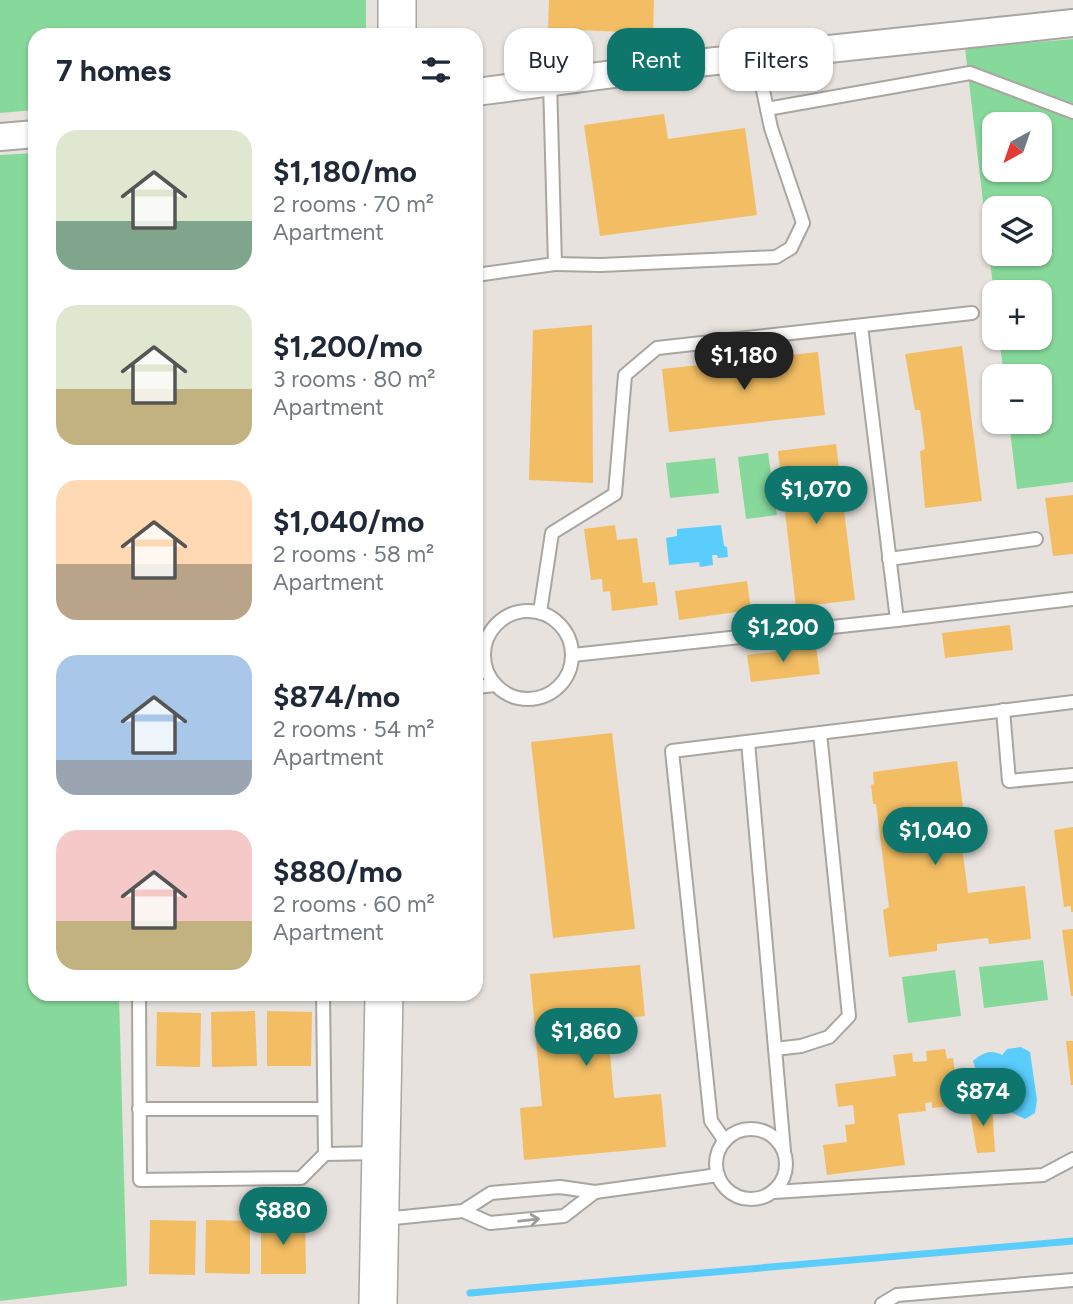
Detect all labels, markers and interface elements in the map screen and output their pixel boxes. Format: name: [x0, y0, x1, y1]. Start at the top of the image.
chip: Buy: [504, 28, 593, 91]
chip: Rent: [607, 28, 705, 91]
chip: Filters: [719, 28, 833, 91]
icon: filters: [417, 51, 455, 89]
text: 7 homes: [56, 52, 171, 89]
north arrow: [982, 112, 1052, 182]
map controls: [982, 112, 1052, 434]
text: $1,180/mo: [273, 153, 417, 190]
icon: home: [112, 158, 196, 242]
text: 2 rooms · 70 m²: [273, 190, 434, 218]
button: layers: [982, 196, 1052, 266]
text: Apartment: [273, 218, 384, 246]
button: +: [982, 280, 1052, 350]
text: $1,200/mo: [273, 328, 423, 365]
pin: $1,180: [687, 332, 801, 392]
icon: home: [112, 333, 196, 417]
text: $1,180: [710, 341, 778, 369]
button: −: [982, 364, 1052, 434]
text: 3 rooms · 80 m²: [273, 365, 436, 393]
text: Apartment: [273, 393, 384, 421]
pin: $1,070: [759, 466, 873, 526]
text: $1,070: [781, 475, 851, 503]
text: $1,040/mo: [273, 503, 424, 540]
icon: home: [112, 508, 196, 592]
text: 2 rooms · 58 m²: [273, 540, 434, 568]
text: Apartment: [273, 568, 384, 596]
pin: $1,200: [726, 604, 840, 664]
text: $1,200: [747, 613, 819, 641]
text: $874/mo: [273, 678, 400, 715]
icon: home: [112, 683, 196, 767]
text: 2 rooms · 54 m²: [273, 715, 435, 743]
text: Apartment: [273, 743, 384, 771]
pin: $1,040: [878, 808, 992, 867]
text: $1,040: [899, 816, 971, 844]
text: $880/mo: [273, 853, 402, 890]
icon: home: [112, 858, 196, 942]
text: 2 rooms · 60 m²: [273, 890, 435, 918]
text: Apartment: [273, 918, 384, 946]
pin: $1,860: [529, 1009, 643, 1068]
text: $1,860: [551, 1017, 621, 1045]
pin: $874: [942, 1068, 1024, 1128]
text: $874: [956, 1077, 1010, 1105]
pin: $880: [242, 1188, 324, 1247]
text: $880: [255, 1196, 311, 1224]
one-way arrow: [517, 1213, 539, 1226]

